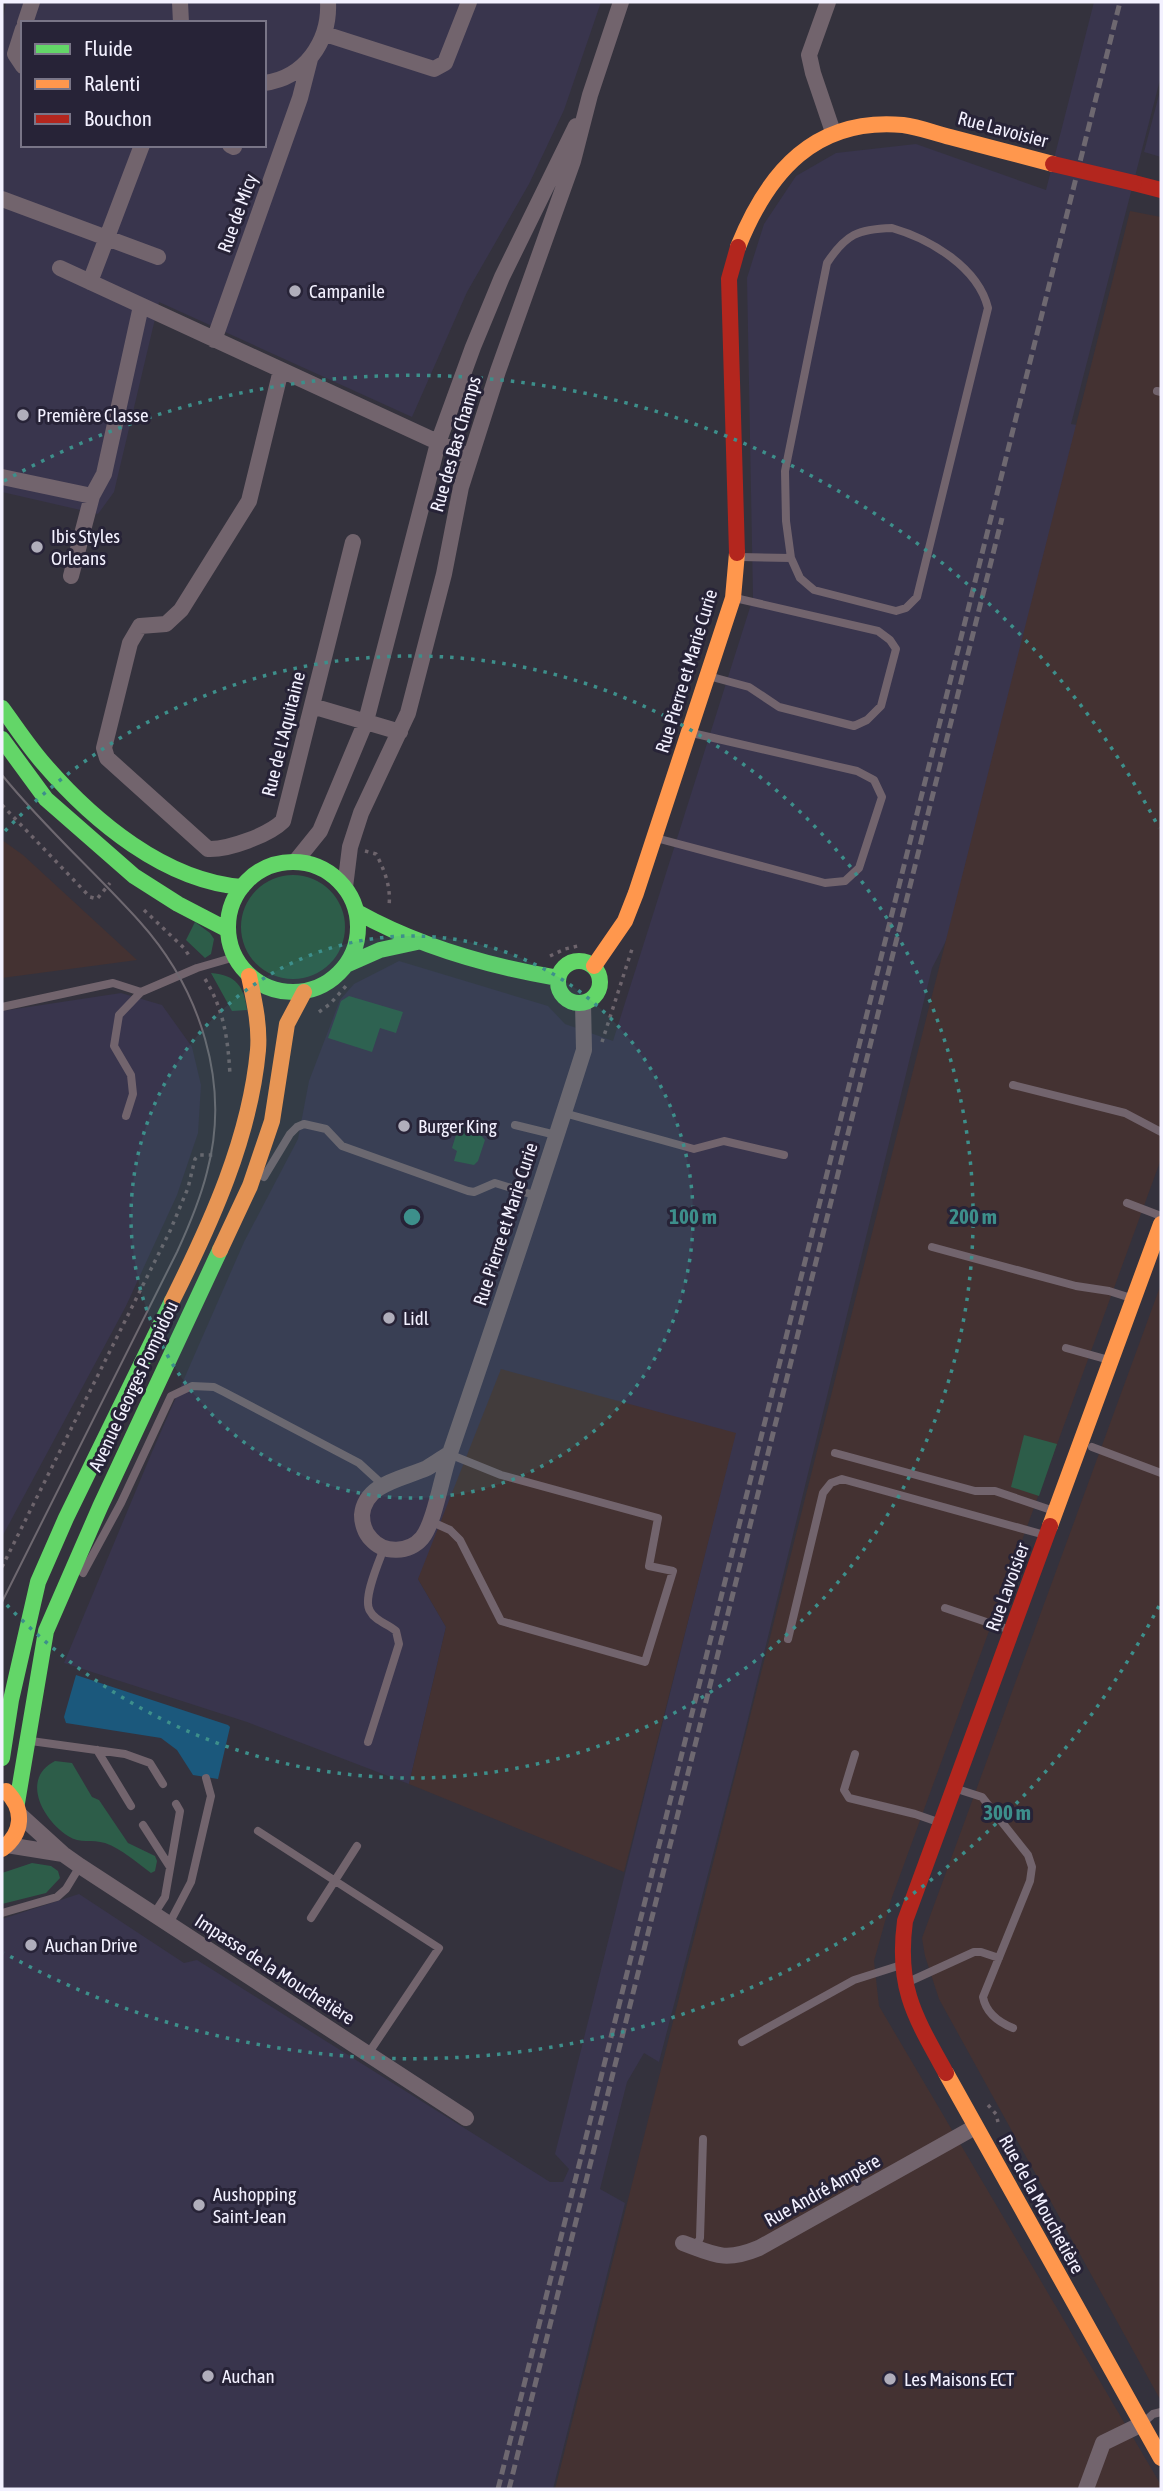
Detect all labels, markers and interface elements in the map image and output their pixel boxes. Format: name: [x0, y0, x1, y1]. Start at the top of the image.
legend: [21, 21, 266, 147]
text: Fluide: [84, 36, 133, 60]
text: Ralenti: [84, 71, 140, 95]
text: Bouchon: [84, 106, 152, 130]
street label: Rue Lavoisier: [956, 106, 1051, 152]
street label: Rue de Micy: [213, 171, 261, 255]
place label: Campanile: [309, 280, 385, 302]
marker: Campanile: [287, 283, 303, 299]
street label: Rue des Bas Champs: [425, 373, 485, 514]
place label: Première Classe: [37, 404, 149, 426]
marker: Première Classe: [15, 407, 31, 423]
place label: Ibis Styles Orleans: [51, 525, 120, 569]
marker: Ibis Styles Orleans: [29, 539, 45, 555]
street label: Rue Pierre et Marie Curie: [651, 586, 721, 756]
street label: Rue de L'Aquitaine: [257, 669, 309, 799]
place label: Burger King: [418, 1115, 498, 1137]
marker: Burger King: [396, 1118, 412, 1134]
street label: Rue Pierre et Marie Curie: [468, 1140, 542, 1308]
text: 100 m: [669, 1204, 717, 1228]
text: 200 m: [949, 1204, 997, 1228]
centre of rings: [400, 1205, 424, 1229]
street label: Avenue Georges Pompidou: [84, 1297, 182, 1475]
place label: Lidl: [403, 1307, 429, 1329]
marker: Lidl: [381, 1310, 397, 1326]
street label: Rue Lavoisier: [981, 1539, 1033, 1634]
text: 300 m: [983, 1800, 1031, 1824]
street label: Impasse de la Mouchetière: [191, 1909, 359, 2029]
place label: Auchan Drive: [45, 1934, 137, 1956]
marker: Auchan Drive: [23, 1937, 39, 1953]
street label: Rue de la Mouchetière: [995, 2131, 1089, 2277]
street label: Rue André Ampère: [760, 2149, 884, 2231]
place label: Aushopping Saint-Jean: [213, 2183, 297, 2227]
marker: Aushopping Saint-Jean: [191, 2197, 207, 2213]
place label: Auchan: [222, 2365, 275, 2387]
marker: Auchan: [200, 2368, 216, 2384]
place label: Les Maisons ECT: [904, 2368, 1015, 2390]
marker: Les Maisons ECT: [882, 2371, 898, 2387]

